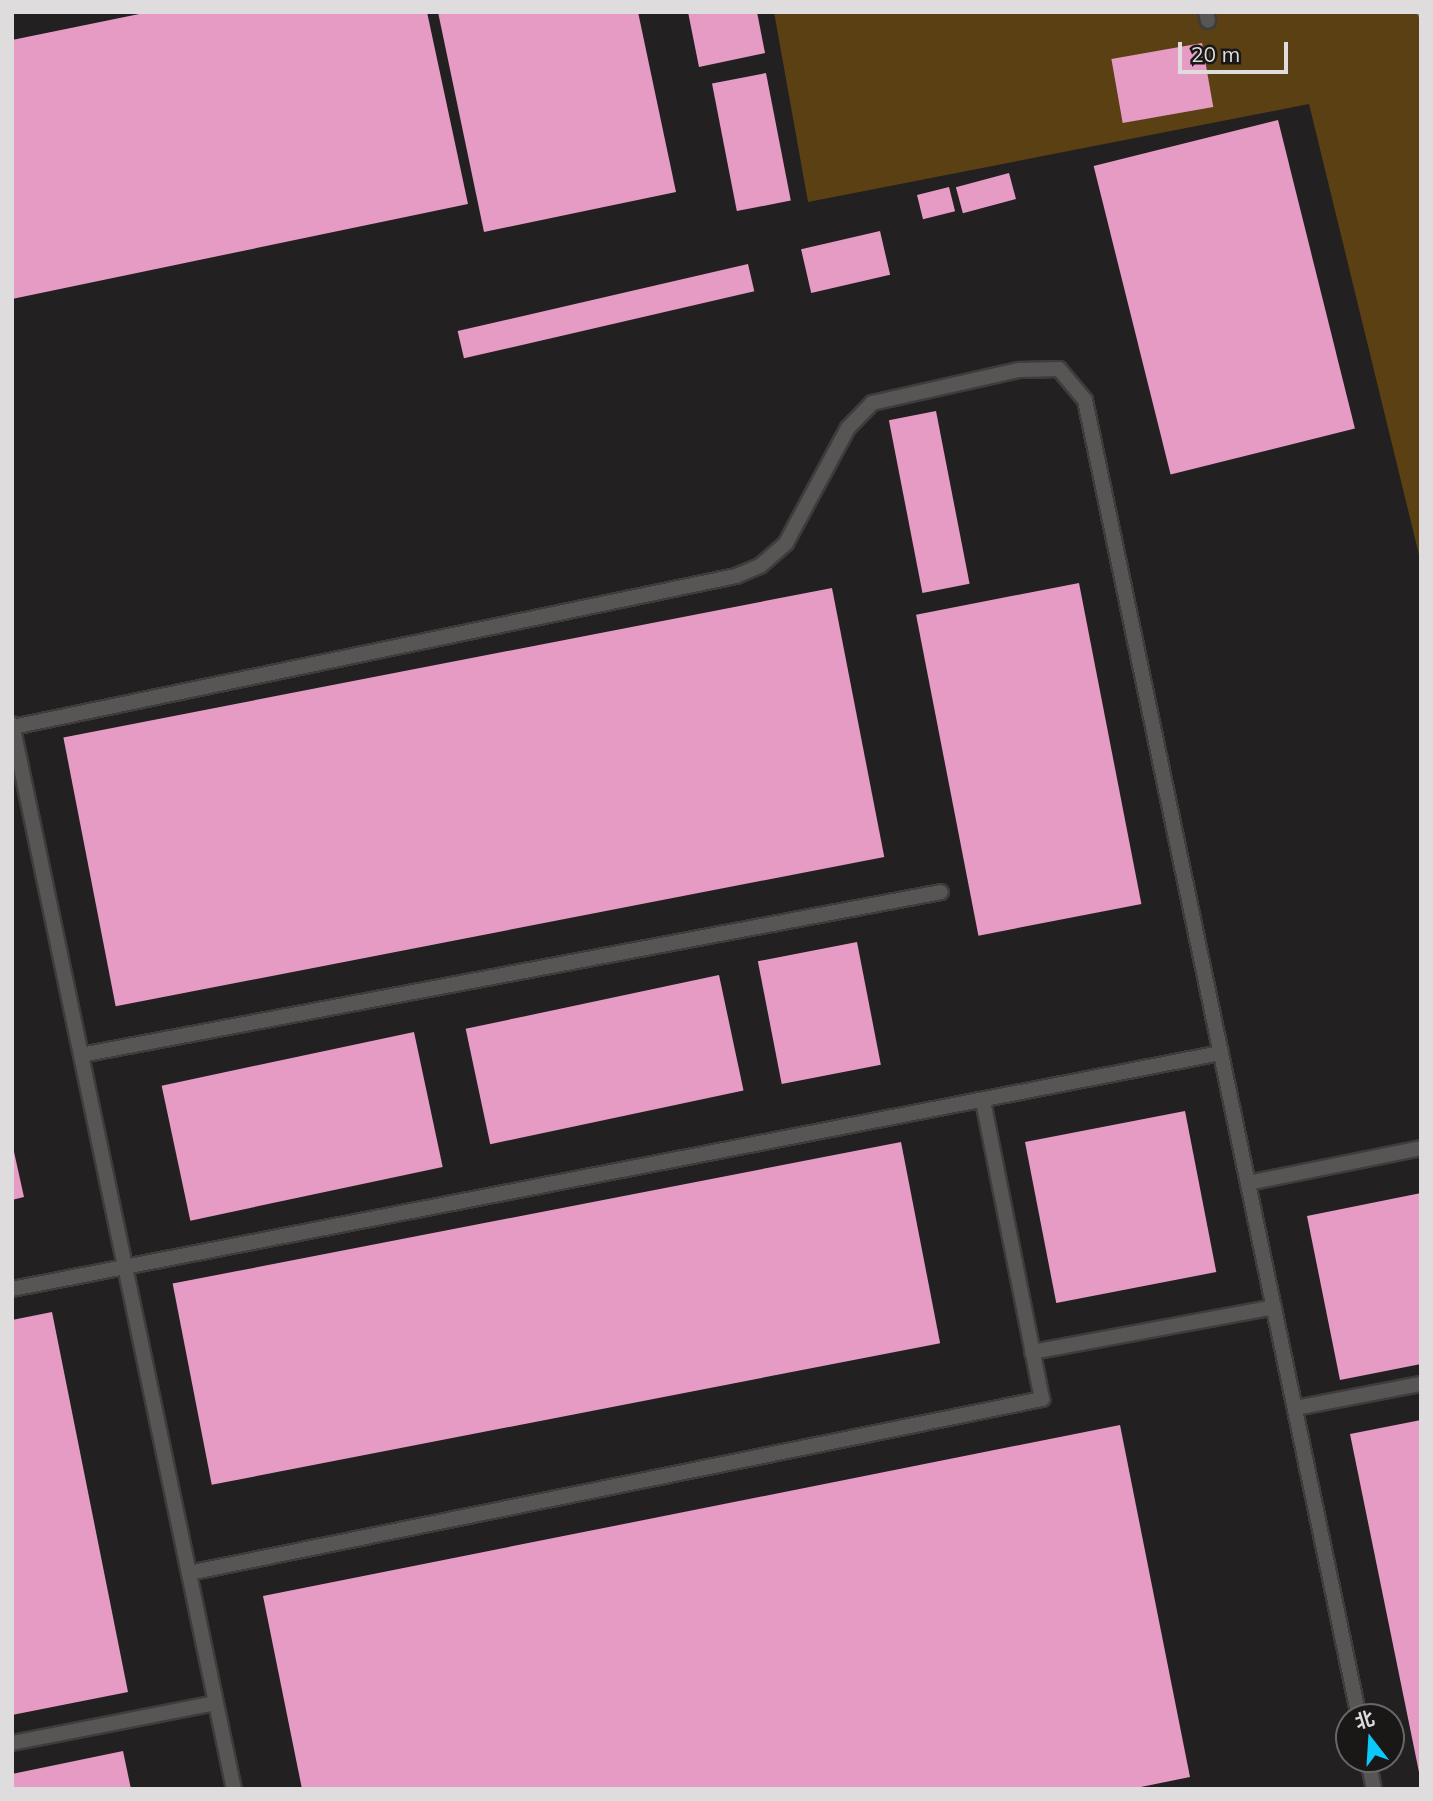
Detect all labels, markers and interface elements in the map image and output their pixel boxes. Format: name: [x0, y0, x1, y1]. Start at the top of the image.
scale bar: [1181, 28, 1291, 72]
text: 20 m: [1191, 41, 1240, 67]
north arrow: [1335, 1703, 1405, 1773]
text: 北: [1352, 1706, 1377, 1734]

